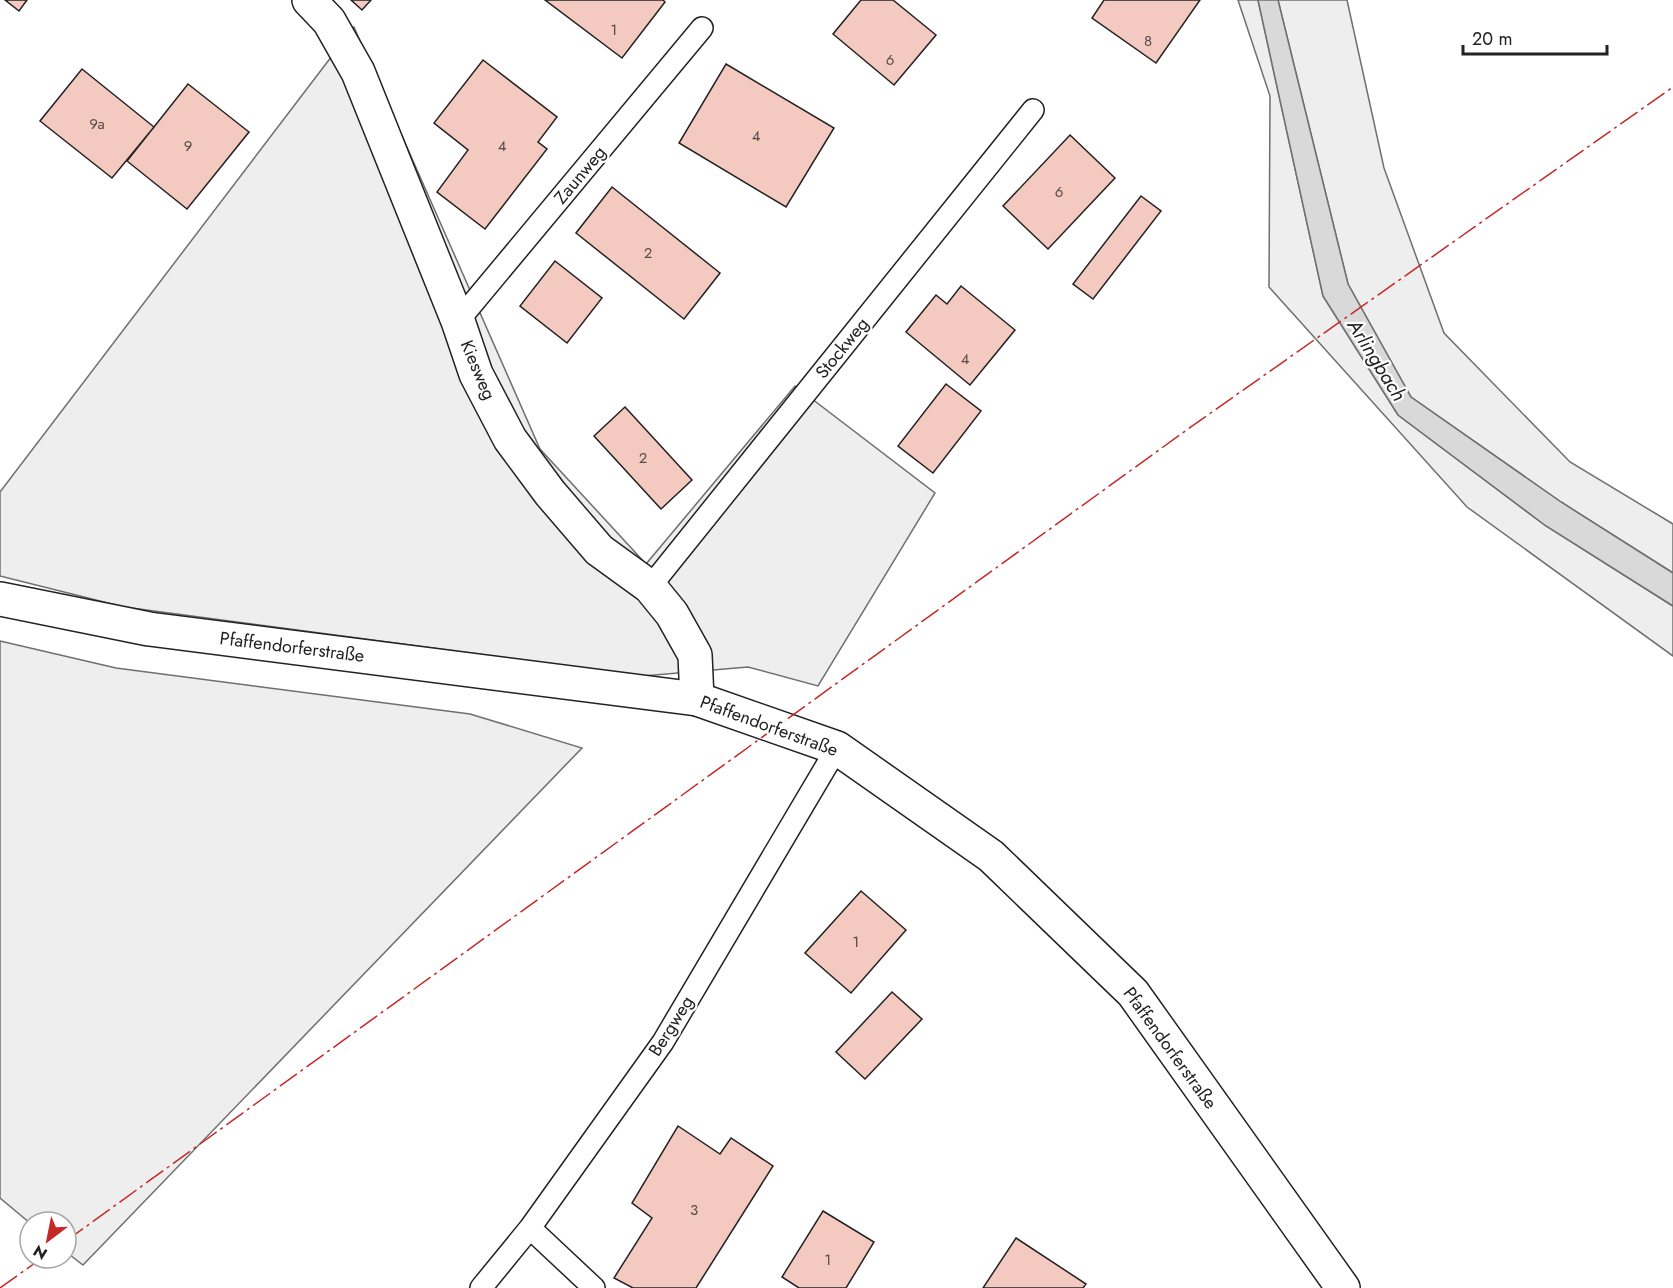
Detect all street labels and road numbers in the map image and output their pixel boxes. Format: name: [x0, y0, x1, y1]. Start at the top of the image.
street label: Zaunweg: [548, 140, 612, 210]
street label: Stockweg: [809, 312, 875, 384]
street label: Kiesweg: [454, 336, 502, 404]
street label: Pfaffendorferstraße: [218, 625, 366, 669]
street label: Pfaffendorferstraße: [696, 689, 842, 763]
street label: Pfaffendorferstraße: [1117, 982, 1223, 1114]
street label: Bergweg: [642, 991, 700, 1061]

